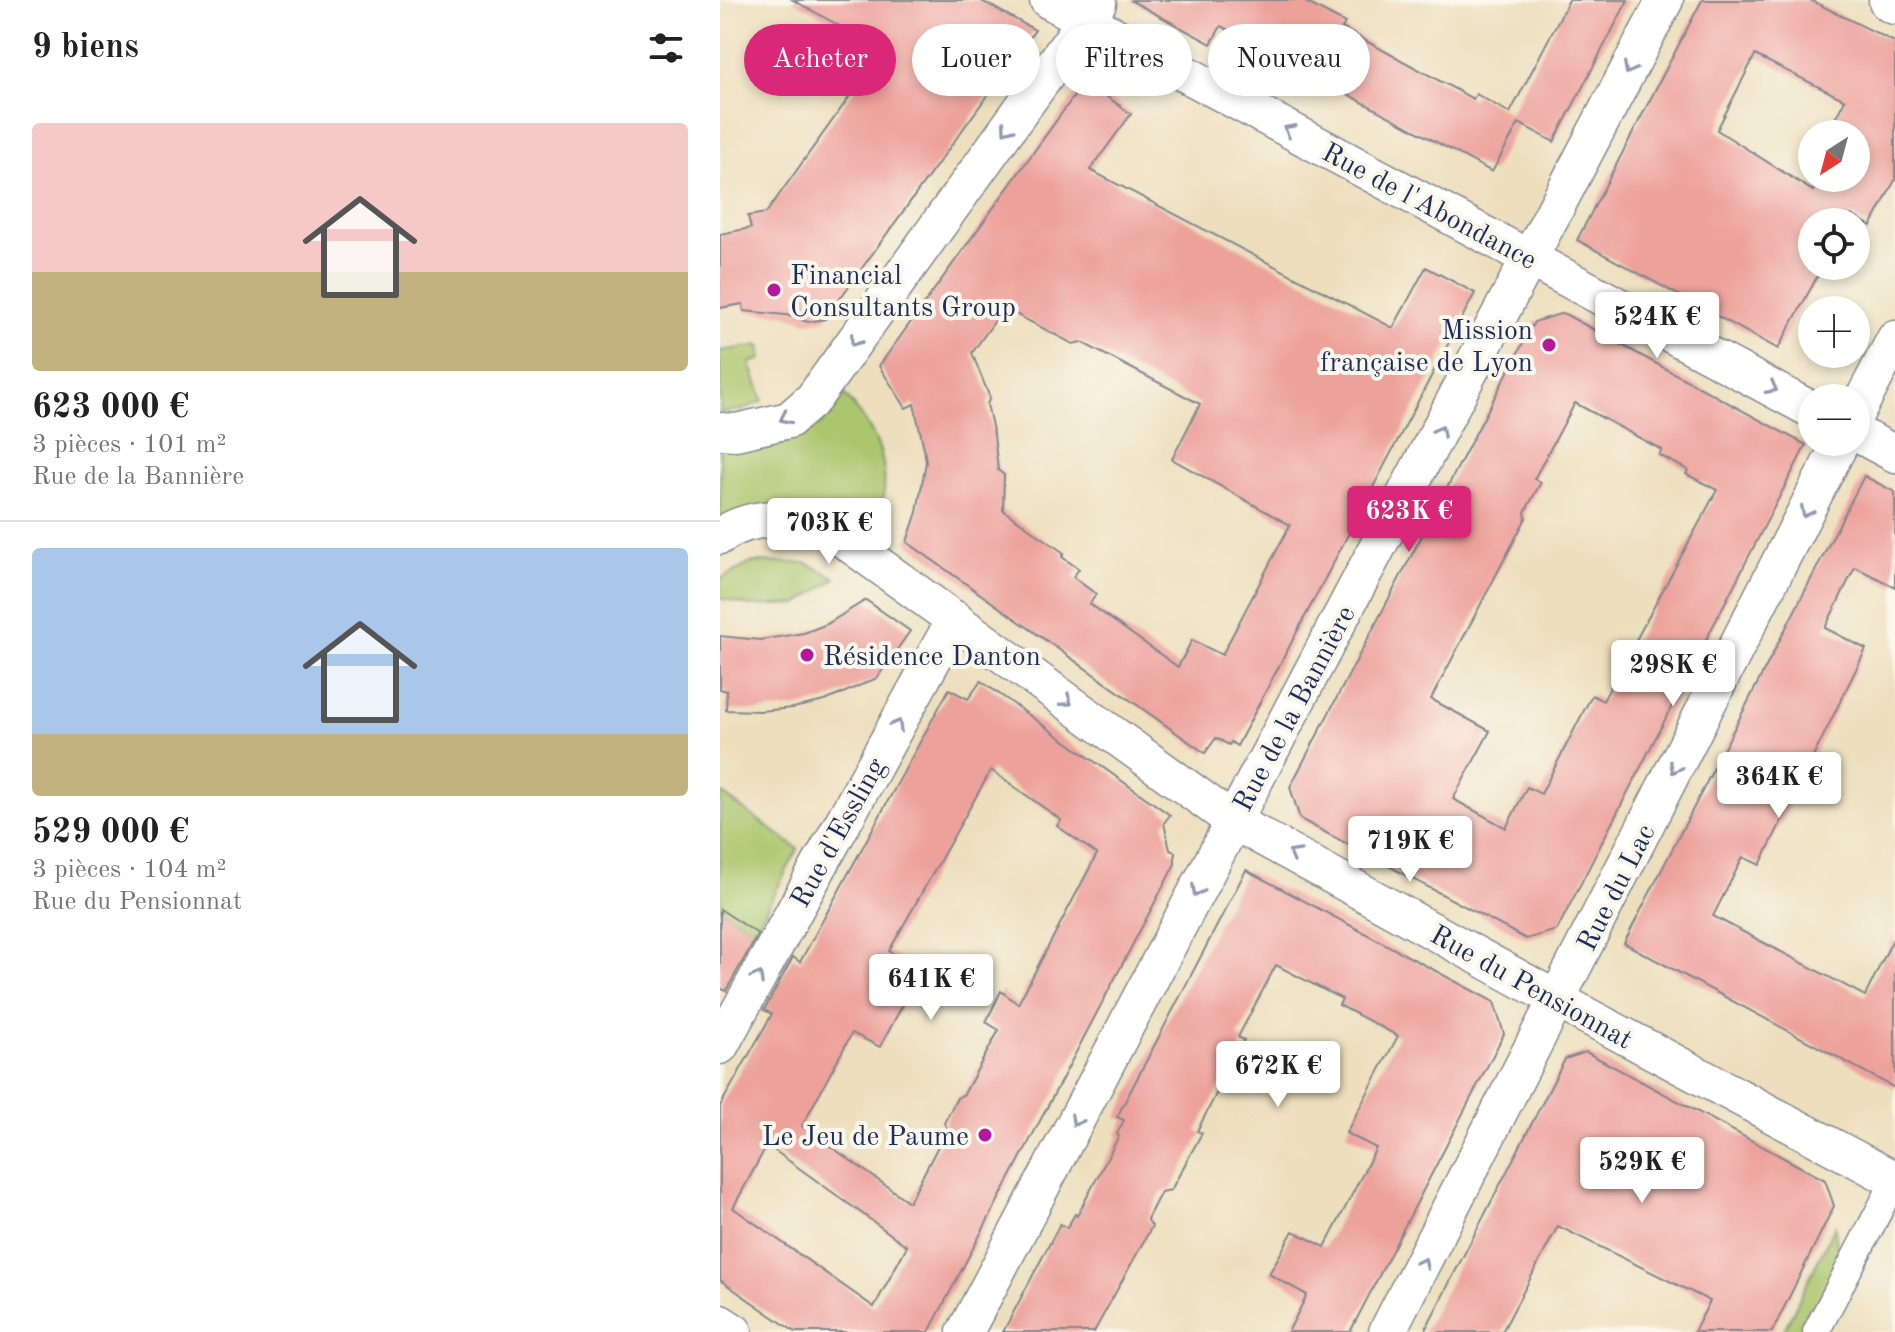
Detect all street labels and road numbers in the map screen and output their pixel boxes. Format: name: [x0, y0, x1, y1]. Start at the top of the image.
street label: Rue de l'Abondance: [1317, 139, 1541, 276]
street label: Rue de la Bannière: [1230, 602, 1362, 817]
street label: Rue d'Essling: [787, 754, 892, 913]
street label: Rue du Lac: [1574, 821, 1661, 956]
street label: Rue du Pensionnat: [1425, 922, 1636, 1056]

